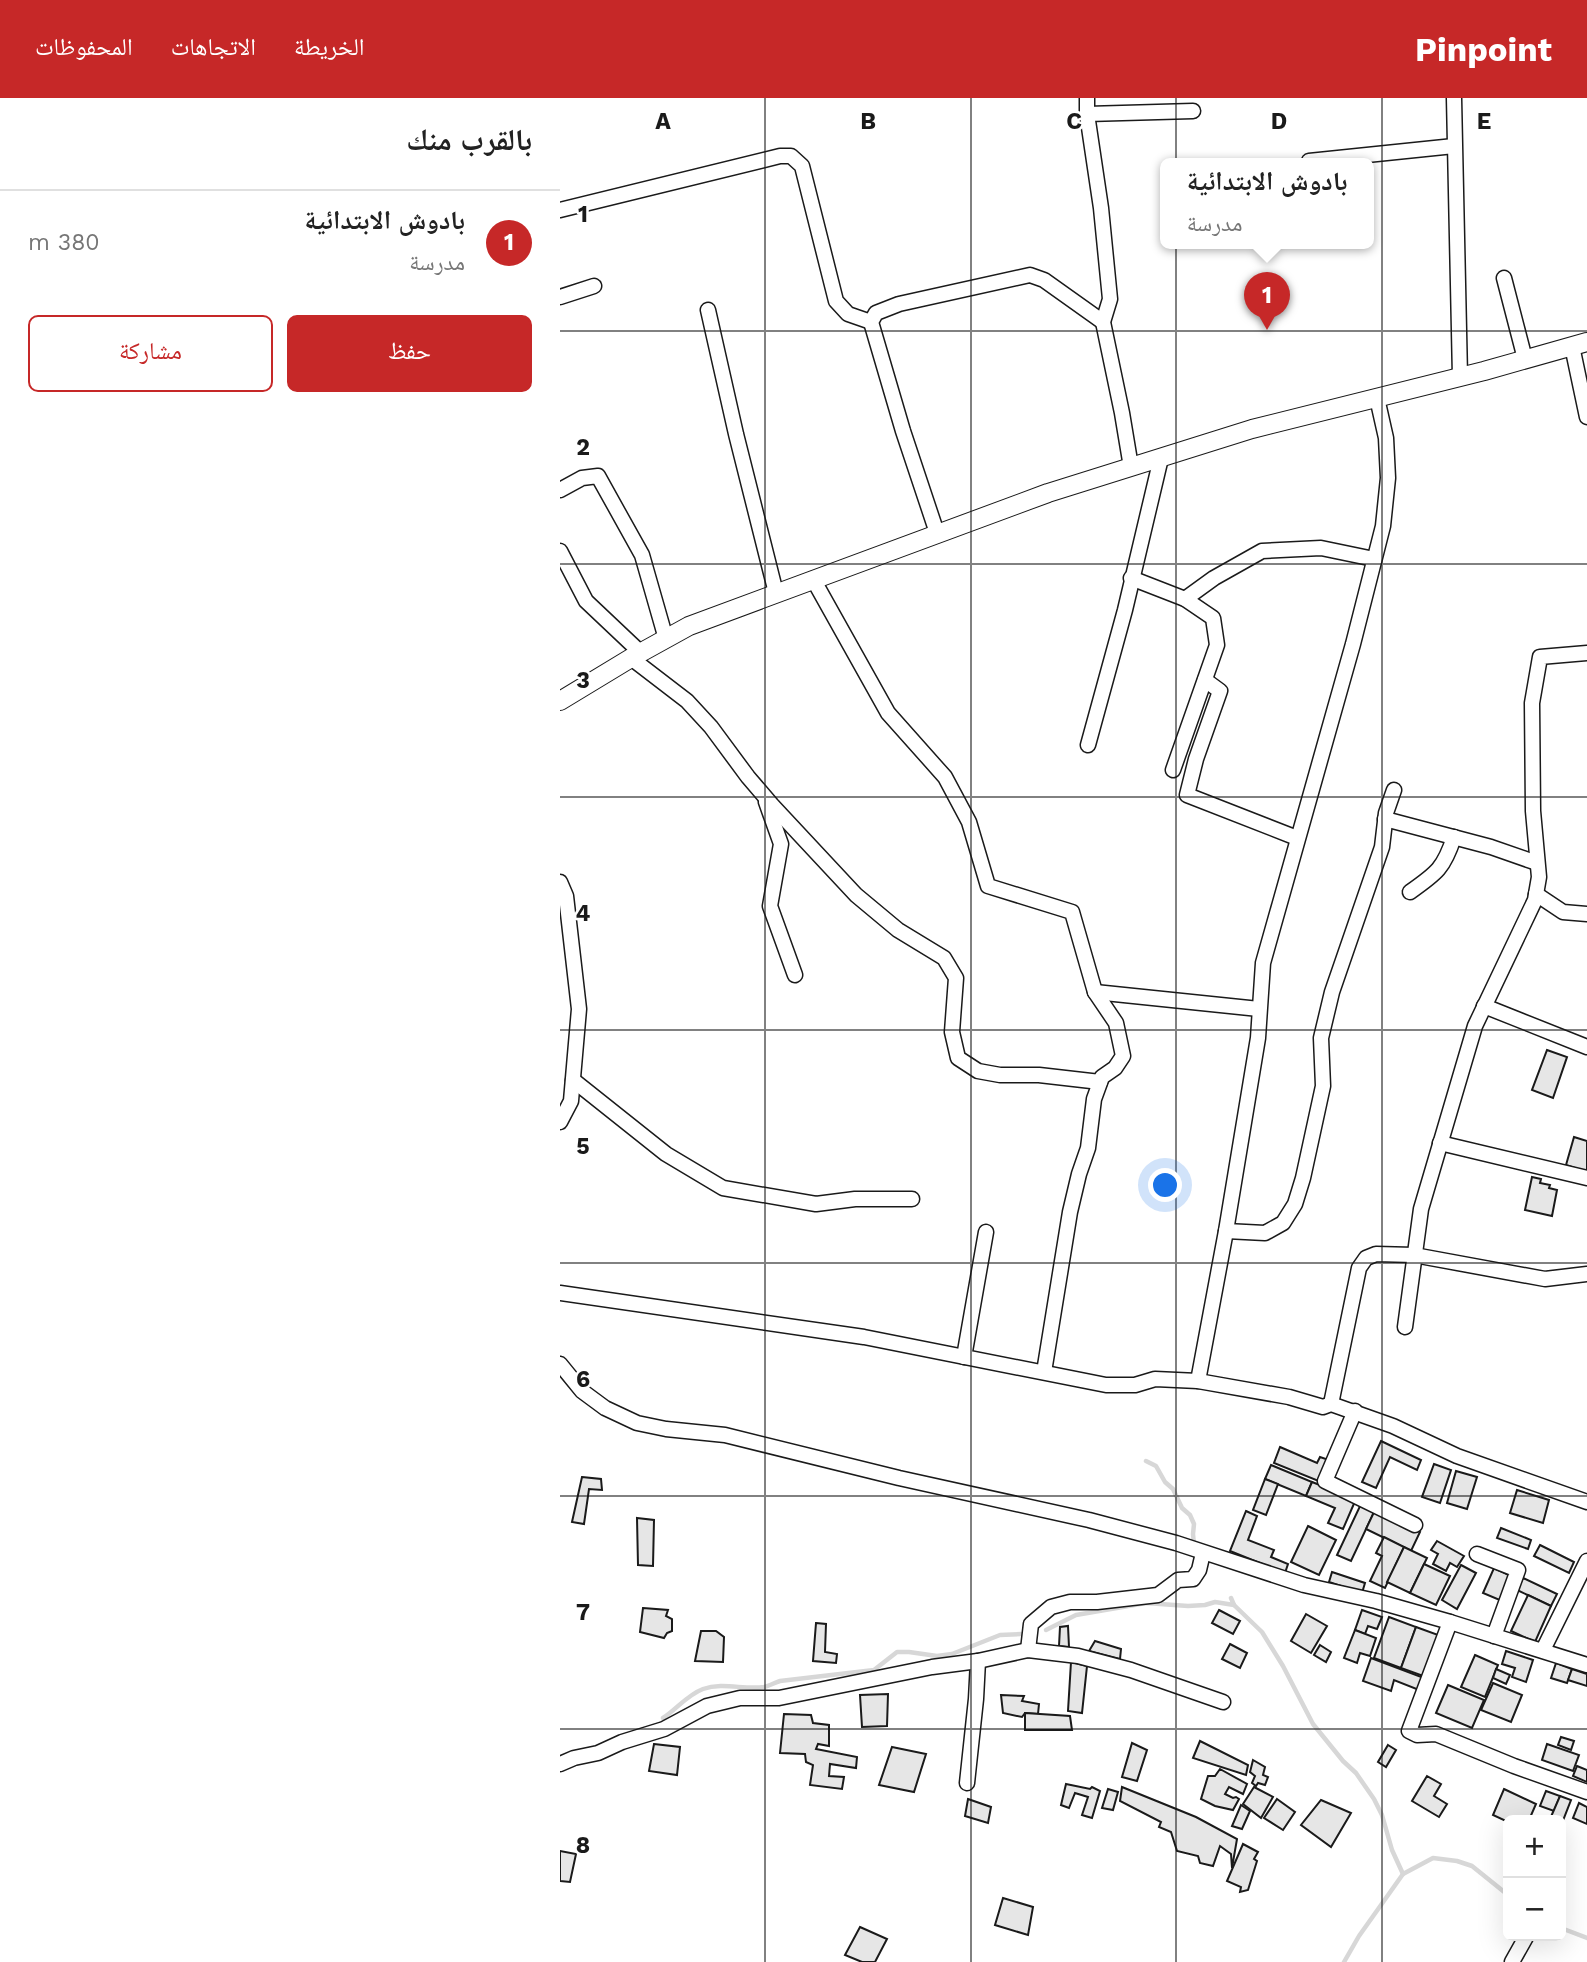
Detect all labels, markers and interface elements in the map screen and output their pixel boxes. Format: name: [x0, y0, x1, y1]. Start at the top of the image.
text: Pinpoint: [1415, 30, 1552, 69]
text: المحفوظات: [35, 33, 133, 61]
text: الاتجاهات: [171, 33, 256, 61]
text: الخريطة: [294, 33, 365, 61]
text: A: [655, 108, 671, 135]
text: B: [860, 108, 876, 135]
text: C: [1066, 108, 1082, 135]
text: D: [1271, 108, 1287, 135]
text: E: [1477, 108, 1491, 135]
text: بالقرب منك: [406, 122, 532, 157]
popup: [1160, 158, 1374, 249]
text: بادوش الابتدائية: [1187, 166, 1347, 196]
text: 1: [578, 201, 588, 228]
text: بادوش الابتدائية: [304, 205, 465, 235]
text: مدرسة: [1187, 210, 1243, 237]
text: 380 m: [28, 229, 100, 256]
text: 1: [504, 229, 514, 256]
text: مدرسة: [409, 249, 465, 276]
pin: 1: [1244, 272, 1290, 330]
button: مشاركة: [28, 315, 273, 392]
button: حفظ: [287, 315, 532, 392]
text: 2: [576, 434, 590, 461]
text: 3: [576, 667, 590, 694]
text: 4: [576, 900, 591, 927]
text: 5: [576, 1133, 590, 1160]
your location: [1148, 1168, 1182, 1202]
text: 6: [576, 1366, 590, 1393]
text: 7: [576, 1599, 590, 1626]
map controls: [1503, 1815, 1566, 1941]
button: +: [1503, 1815, 1566, 1878]
text: 8: [576, 1832, 590, 1859]
button: −: [1503, 1878, 1566, 1941]

